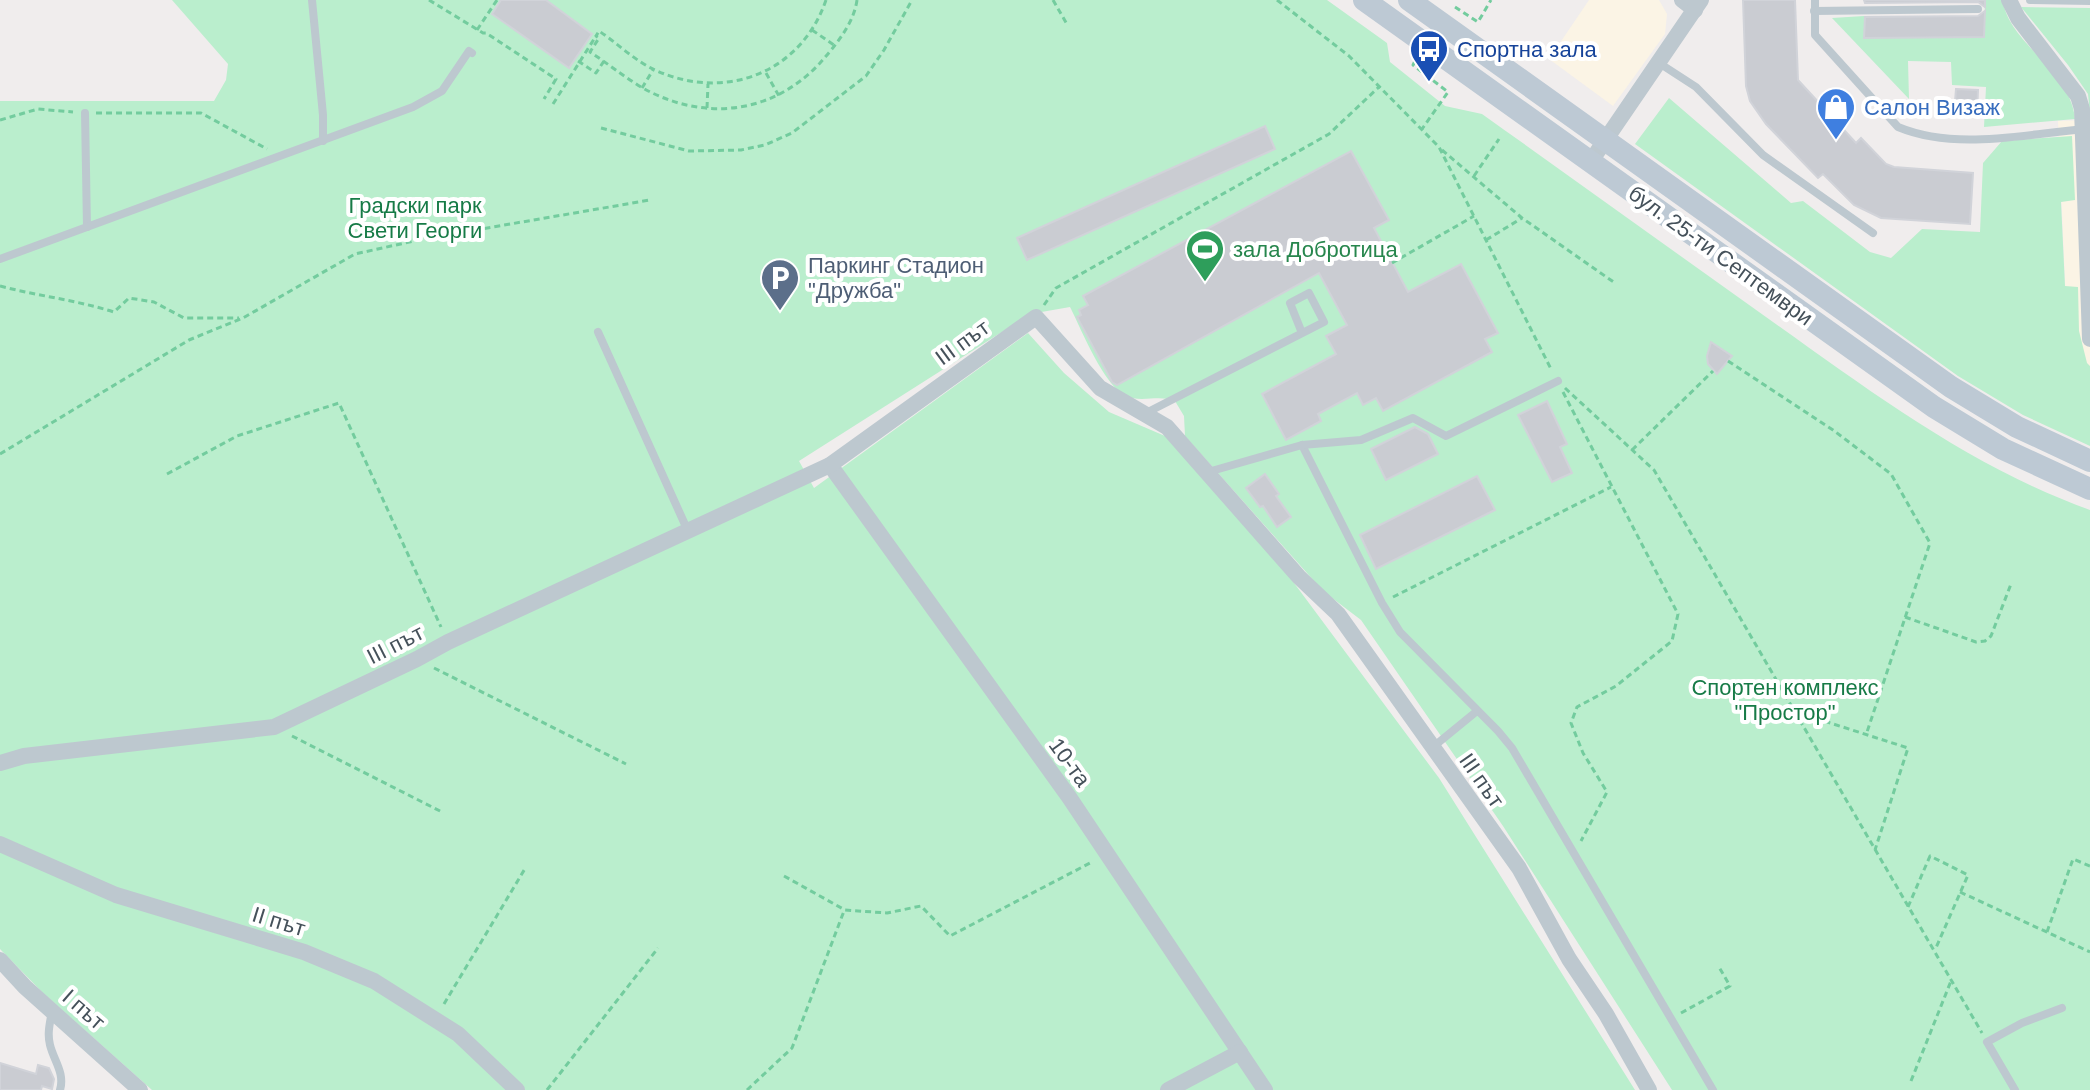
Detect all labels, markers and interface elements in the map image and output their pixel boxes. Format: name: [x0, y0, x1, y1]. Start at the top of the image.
bus stop icon: Спортна зала: [1408, 28, 1450, 83]
place label: Спортна зала: [1457, 37, 1598, 62]
shop icon: Салон Визаж: [1815, 86, 1857, 141]
place label: Салон Визаж: [1864, 95, 2000, 120]
street label: бул. 25-ти Септември: [1624, 180, 1818, 331]
park label: Градски парк Свети Георги: [348, 193, 482, 243]
sports icon: зала Добротица: [1184, 228, 1226, 283]
place label: зала Добротица: [1233, 237, 1398, 262]
place label: Паркинг Стадион "Дружба": [808, 253, 984, 303]
parking icon: Паркинг Стадион "Дружба": [759, 257, 801, 312]
street label: ІІІ път: [931, 315, 994, 370]
street label: ІІІ път: [363, 620, 428, 669]
park label: Спортен комплекс "Простор": [1691, 675, 1879, 725]
street label: 10-та: [1044, 733, 1096, 792]
street label: ІІІ път: [1454, 748, 1509, 812]
street label: ІІ път: [249, 902, 308, 941]
street label: І път: [57, 984, 110, 1035]

